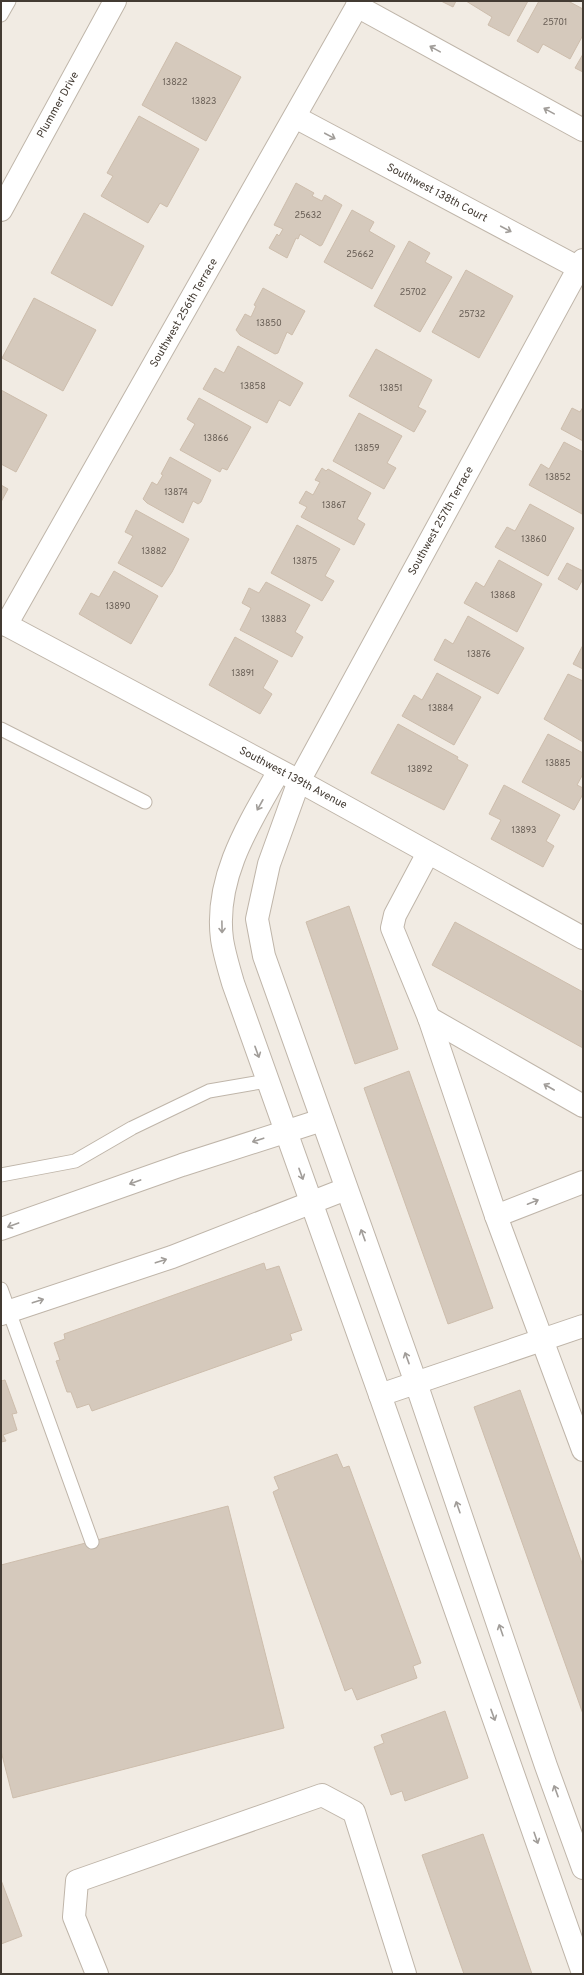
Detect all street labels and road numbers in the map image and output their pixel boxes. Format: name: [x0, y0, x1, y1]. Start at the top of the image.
street label: Plummer Drive: [34, 69, 82, 141]
street label: Southwest 138th Court: [384, 160, 490, 226]
street label: Southwest 256th Terrace: [147, 256, 221, 370]
street label: Southwest 257th Terrace: [405, 464, 477, 578]
street label: Southwest 139th Avenue: [237, 744, 349, 812]

